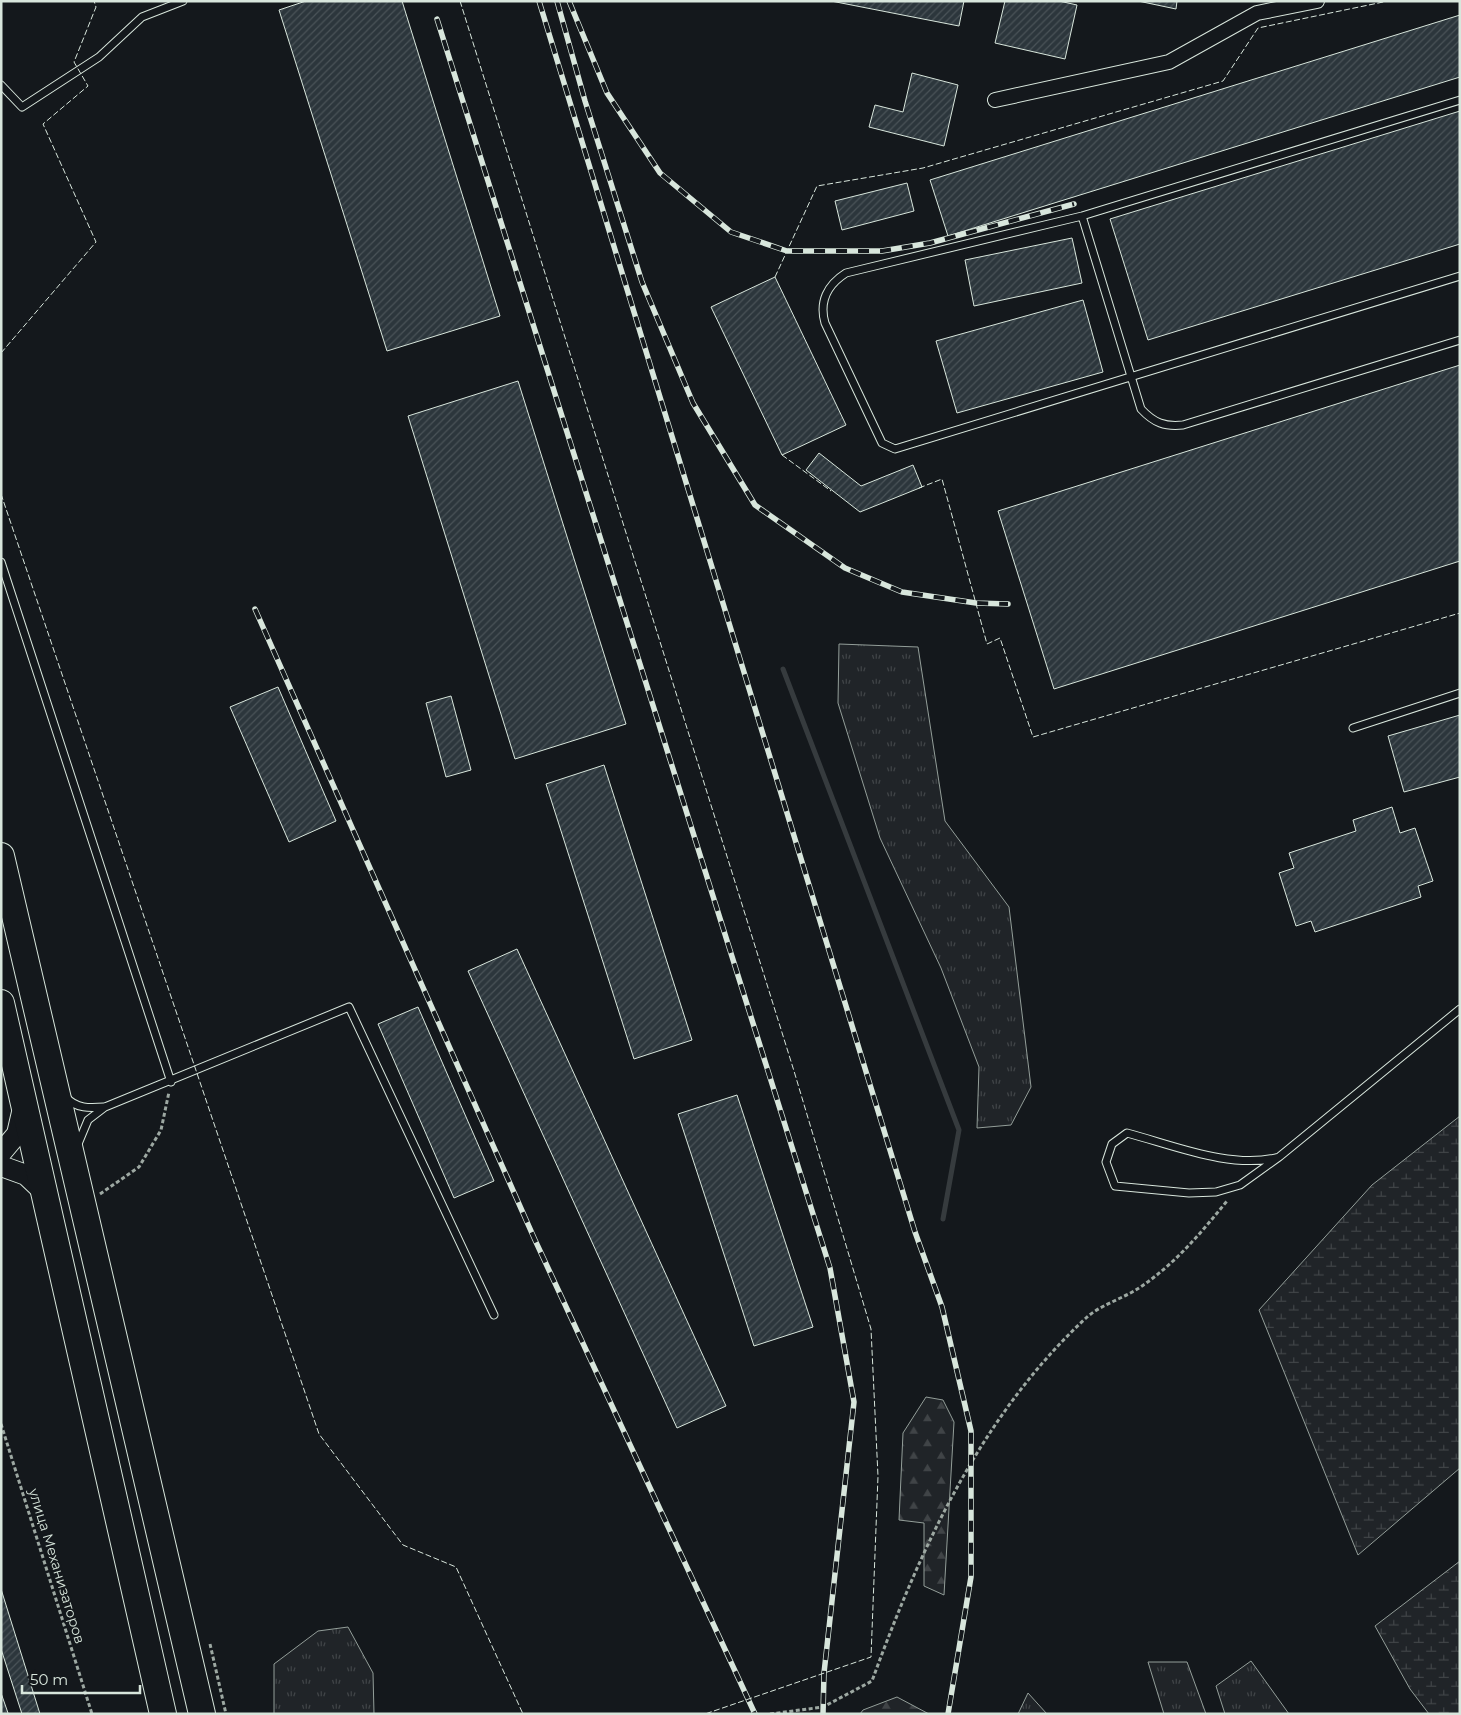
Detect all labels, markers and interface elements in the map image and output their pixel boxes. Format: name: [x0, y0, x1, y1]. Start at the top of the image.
street label: улица Механизаторов: [24, 1485, 89, 1646]
scale bar: [22, 1662, 140, 1694]
text: 50 m: [30, 1670, 68, 1689]

